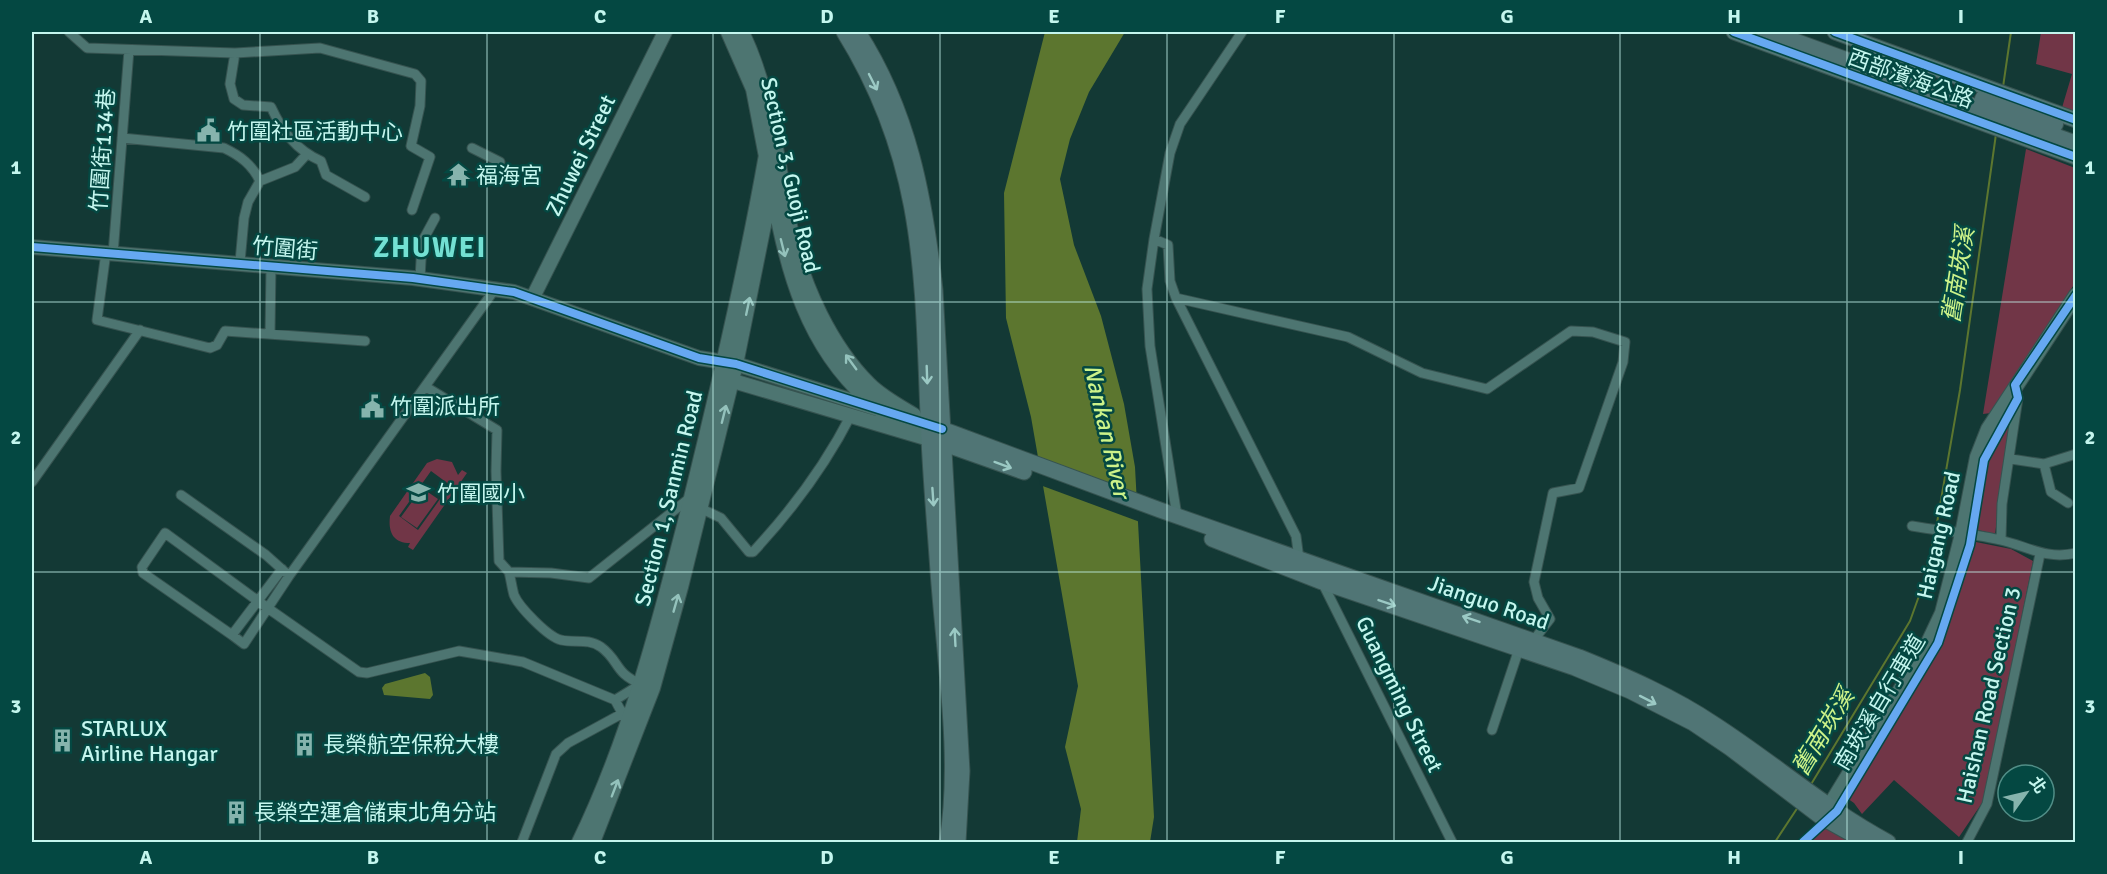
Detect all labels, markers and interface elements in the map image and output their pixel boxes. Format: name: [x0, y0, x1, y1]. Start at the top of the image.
text: A: [140, 4, 153, 29]
text: B: [367, 4, 379, 29]
text: C: [594, 4, 606, 29]
text: D: [820, 4, 834, 29]
text: E: [1048, 4, 1060, 29]
text: F: [1275, 4, 1286, 29]
text: G: [1500, 4, 1514, 29]
text: H: [1727, 4, 1741, 29]
text: I: [1958, 4, 1964, 29]
street label: 西部濱海公路: [1844, 43, 1977, 114]
one-way arrow: [867, 73, 879, 91]
street label: Section 3, Guoji Road: [755, 75, 826, 276]
street label: 竹圍街134巷: [85, 87, 120, 213]
street label: Zhuwei Street: [540, 90, 621, 220]
public building icon: 竹圍社區活動中心: [196, 118, 222, 144]
place label: 竹圍社區活動中心: [227, 118, 403, 145]
text: 1: [11, 155, 22, 180]
text: 1: [2085, 155, 2096, 180]
temple icon: 福海宮: [445, 162, 471, 188]
place label: 福海宮: [476, 162, 542, 189]
water label: 舊南崁溪: [1936, 222, 1981, 325]
district label: ZHUWEI: [373, 231, 487, 265]
street label: 竹圍街: [251, 232, 319, 265]
one-way arrow: [778, 238, 790, 257]
one-way arrow: [743, 297, 754, 317]
one-way arrow: [845, 355, 857, 371]
water label: Nankan River: [1077, 361, 1138, 504]
one-way arrow: [921, 364, 932, 384]
street label: Section 1, Sanmin Road: [629, 388, 708, 609]
public building icon: 竹圍派出所: [359, 393, 385, 419]
place label: 竹圍派出所: [390, 393, 500, 420]
one-way arrow: [718, 405, 730, 424]
text: 2: [11, 425, 21, 450]
text: 2: [2085, 425, 2095, 450]
one-way arrow: [993, 460, 1012, 471]
street label: Haigang Road: [1911, 469, 1966, 602]
school or university icon: 竹圍國小: [406, 480, 432, 506]
place label: 竹圍國小: [437, 480, 525, 507]
one-way arrow: [928, 487, 939, 507]
street label: Jianguo Road: [1425, 569, 1553, 636]
street label: Haishan Road Section 3: [1950, 584, 2027, 806]
one-way arrow: [671, 594, 683, 613]
one-way arrow: [1377, 598, 1396, 609]
street label: Guangming Street: [1350, 612, 1449, 777]
one-way arrow: [1462, 613, 1481, 624]
one-way arrow: [949, 628, 960, 648]
street label: 南崁溪自行車道: [1828, 629, 1931, 775]
water label: 舊南崁溪: [1785, 681, 1862, 781]
text: 3: [11, 694, 21, 719]
text: 3: [2085, 694, 2095, 719]
one-way arrow: [1638, 695, 1656, 707]
place label: STARLUX Airline Hangar: [81, 715, 218, 767]
building icon: STARLUX Airline Hangar: [50, 728, 76, 754]
building icon: 長榮航空保稅大樓: [292, 731, 318, 757]
place label: 長榮航空保稅大樓: [323, 731, 499, 758]
north arrow: [1996, 763, 2056, 823]
text: 北: [2025, 773, 2050, 797]
one-way arrow: [610, 779, 621, 798]
building icon: 長榮空運倉儲東北角分站: [223, 799, 249, 825]
place label: 長榮空運倉儲東北角分站: [254, 799, 496, 826]
text: A: [140, 845, 153, 870]
text: B: [367, 845, 379, 870]
text: C: [594, 845, 606, 870]
text: D: [820, 845, 834, 870]
text: E: [1048, 845, 1060, 870]
text: F: [1275, 845, 1286, 870]
text: G: [1500, 845, 1514, 870]
text: H: [1727, 845, 1741, 870]
text: I: [1958, 845, 1964, 870]

